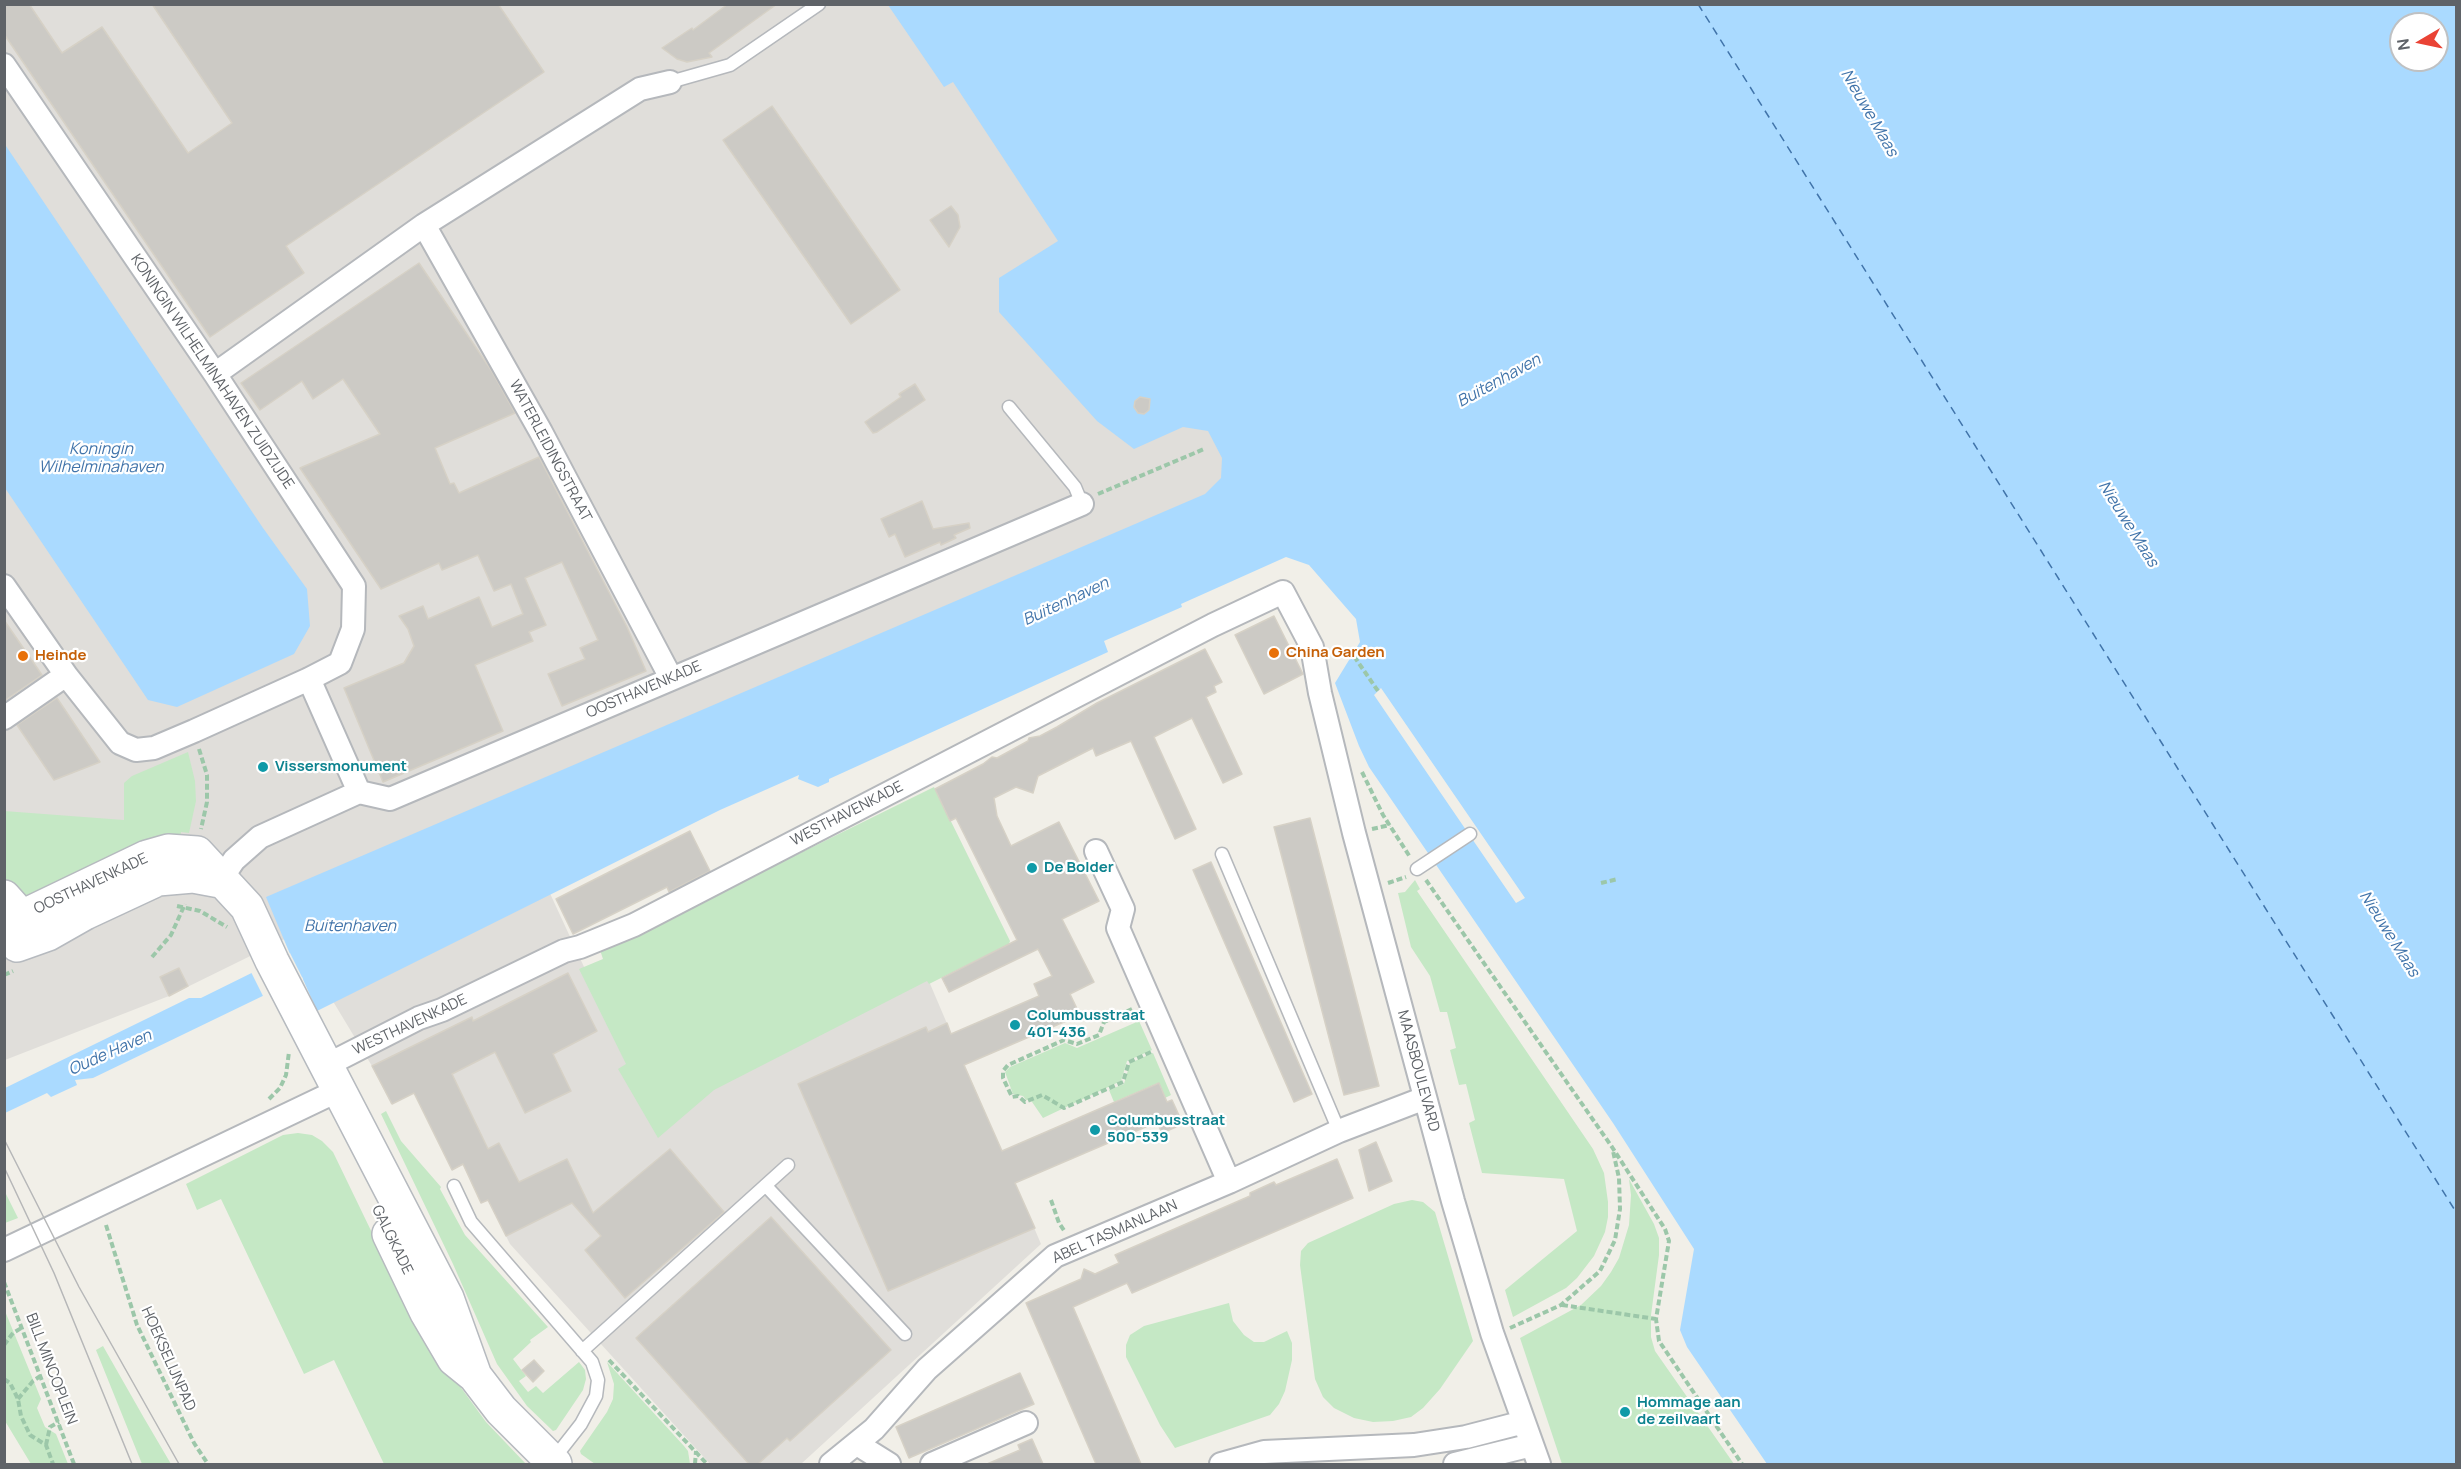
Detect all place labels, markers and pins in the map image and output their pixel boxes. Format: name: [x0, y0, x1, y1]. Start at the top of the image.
place label: China Garden: [1286, 644, 1385, 662]
marker: China Garden: [1267, 646, 1281, 660]
place label: Heinde: [35, 647, 87, 665]
marker: Heinde: [16, 649, 30, 663]
place label: Vissersmonument: [275, 758, 407, 776]
marker: Vissersmonument: [256, 760, 270, 774]
place label: De Bolder: [1044, 859, 1114, 877]
marker: De Bolder: [1025, 861, 1039, 875]
place label: Columbusstraat 401-436: [1027, 1007, 1145, 1042]
marker: Columbusstraat 401-436: [1008, 1018, 1022, 1032]
place label: Columbusstraat 500-539: [1107, 1112, 1225, 1147]
marker: Columbusstraat 500-539: [1088, 1123, 1102, 1137]
place label: Hommage aan de zeilvaart: [1637, 1394, 1741, 1429]
marker: Hommage aan de zeilvaart: [1618, 1405, 1632, 1419]

